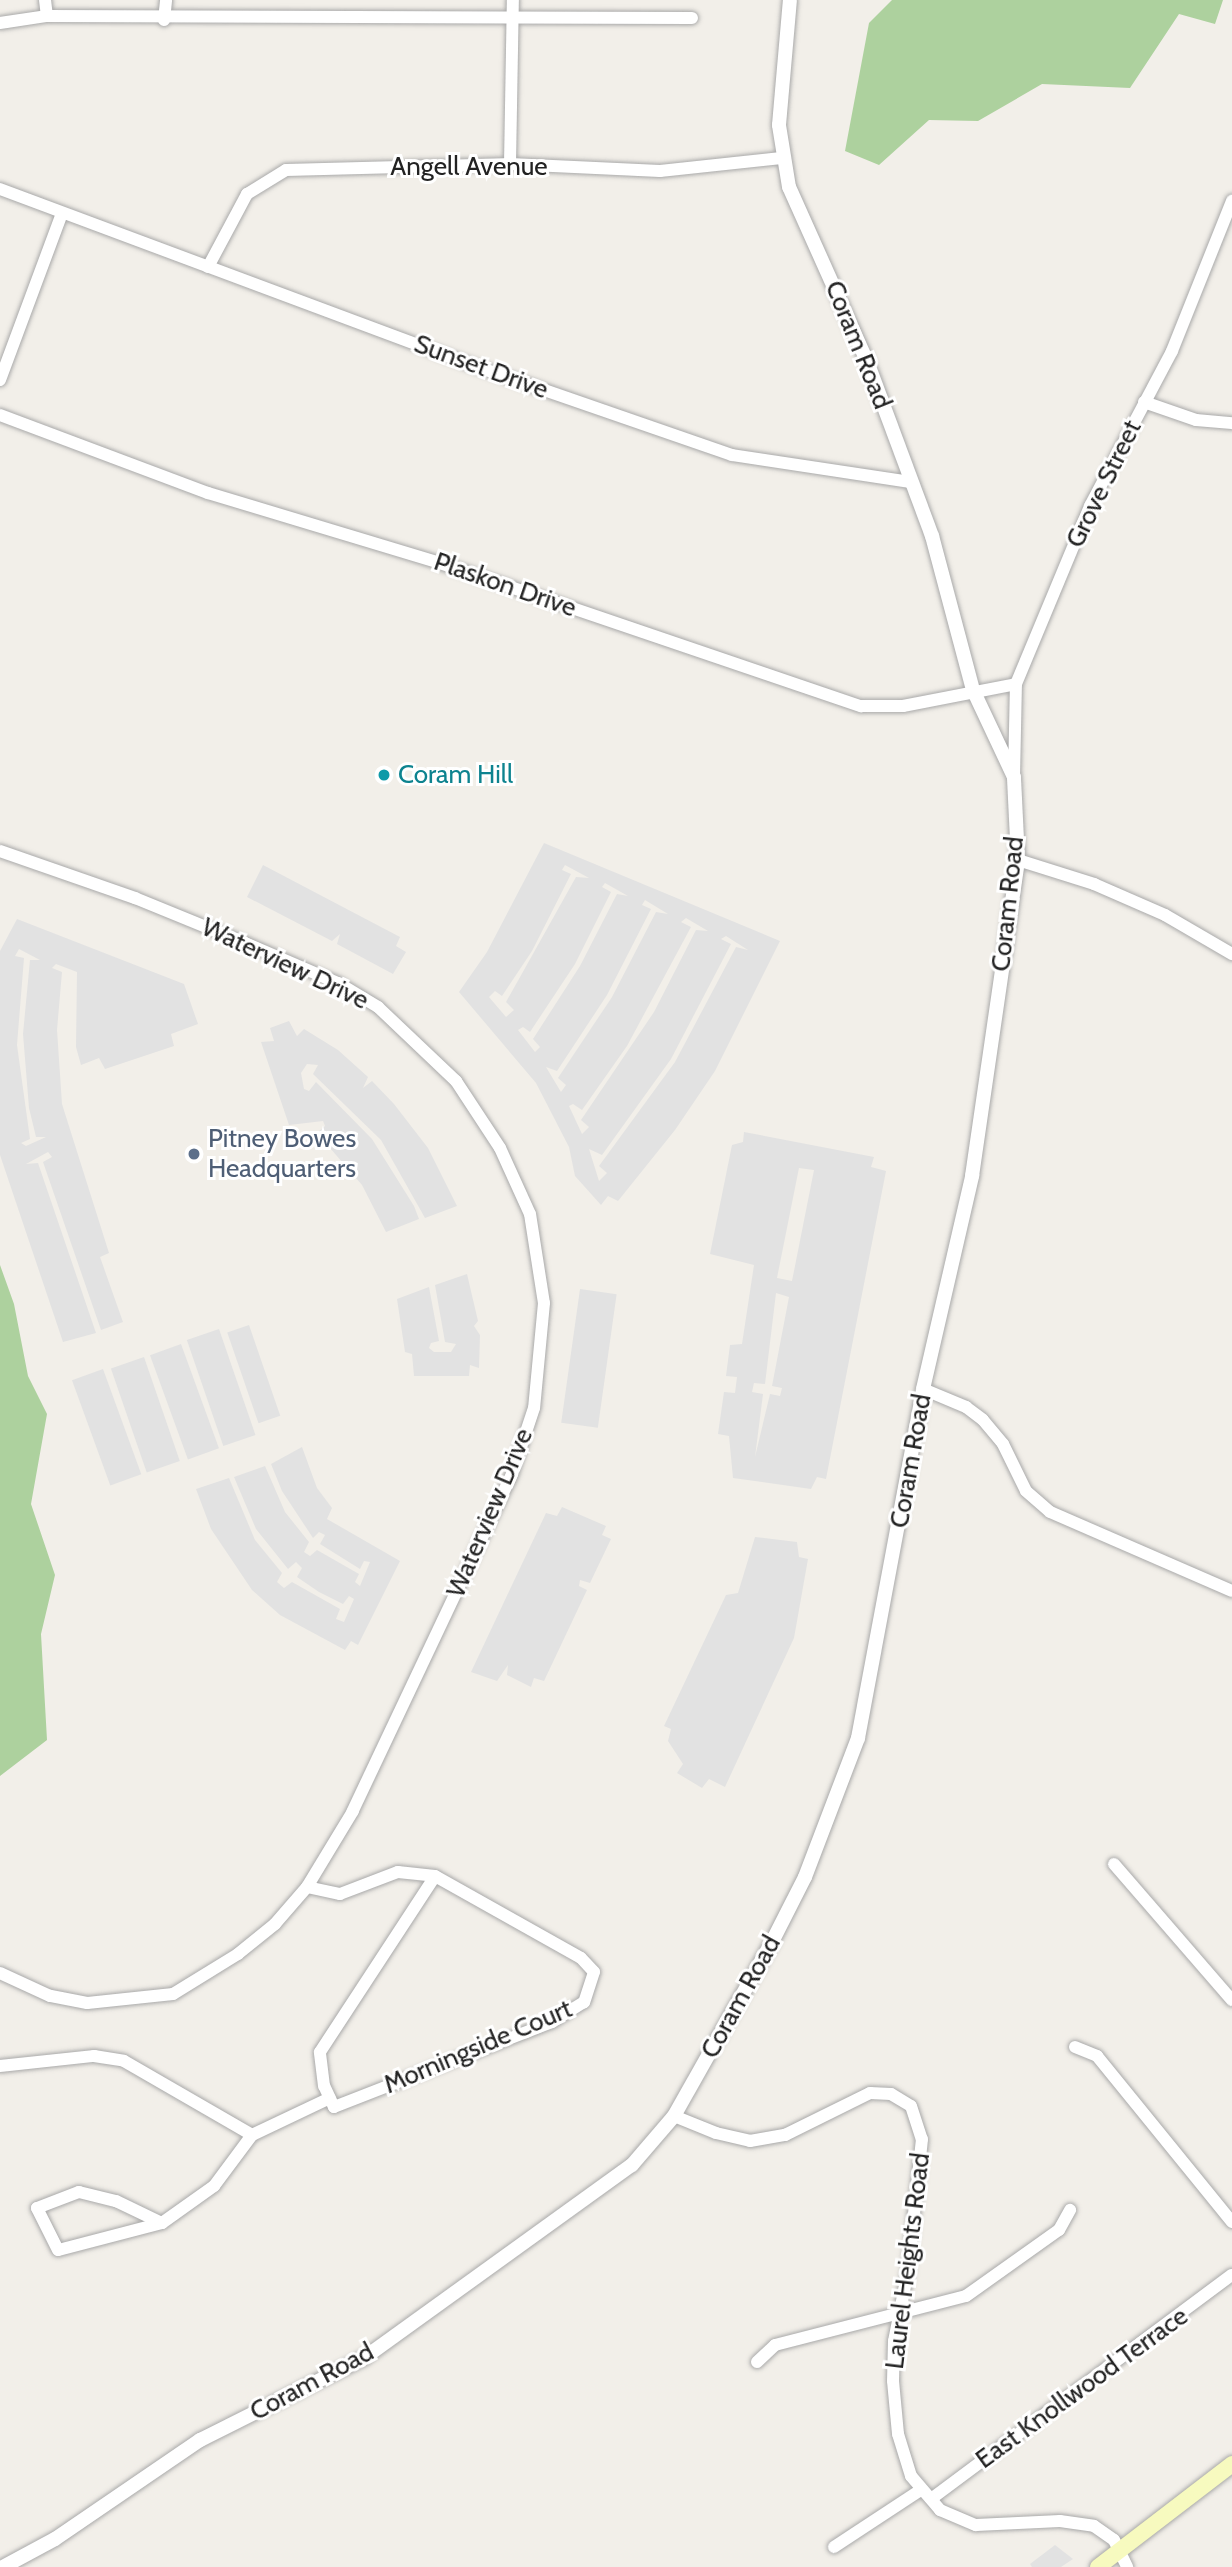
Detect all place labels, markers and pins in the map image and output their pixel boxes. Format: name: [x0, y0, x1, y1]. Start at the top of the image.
place label: Coram Hill: [398, 759, 513, 791]
marker: Coram Hill: [376, 767, 392, 783]
place label: Pitney Bowes Headquarters: [208, 1123, 356, 1184]
marker: Pitney Bowes Headquarters: [186, 1146, 202, 1162]

